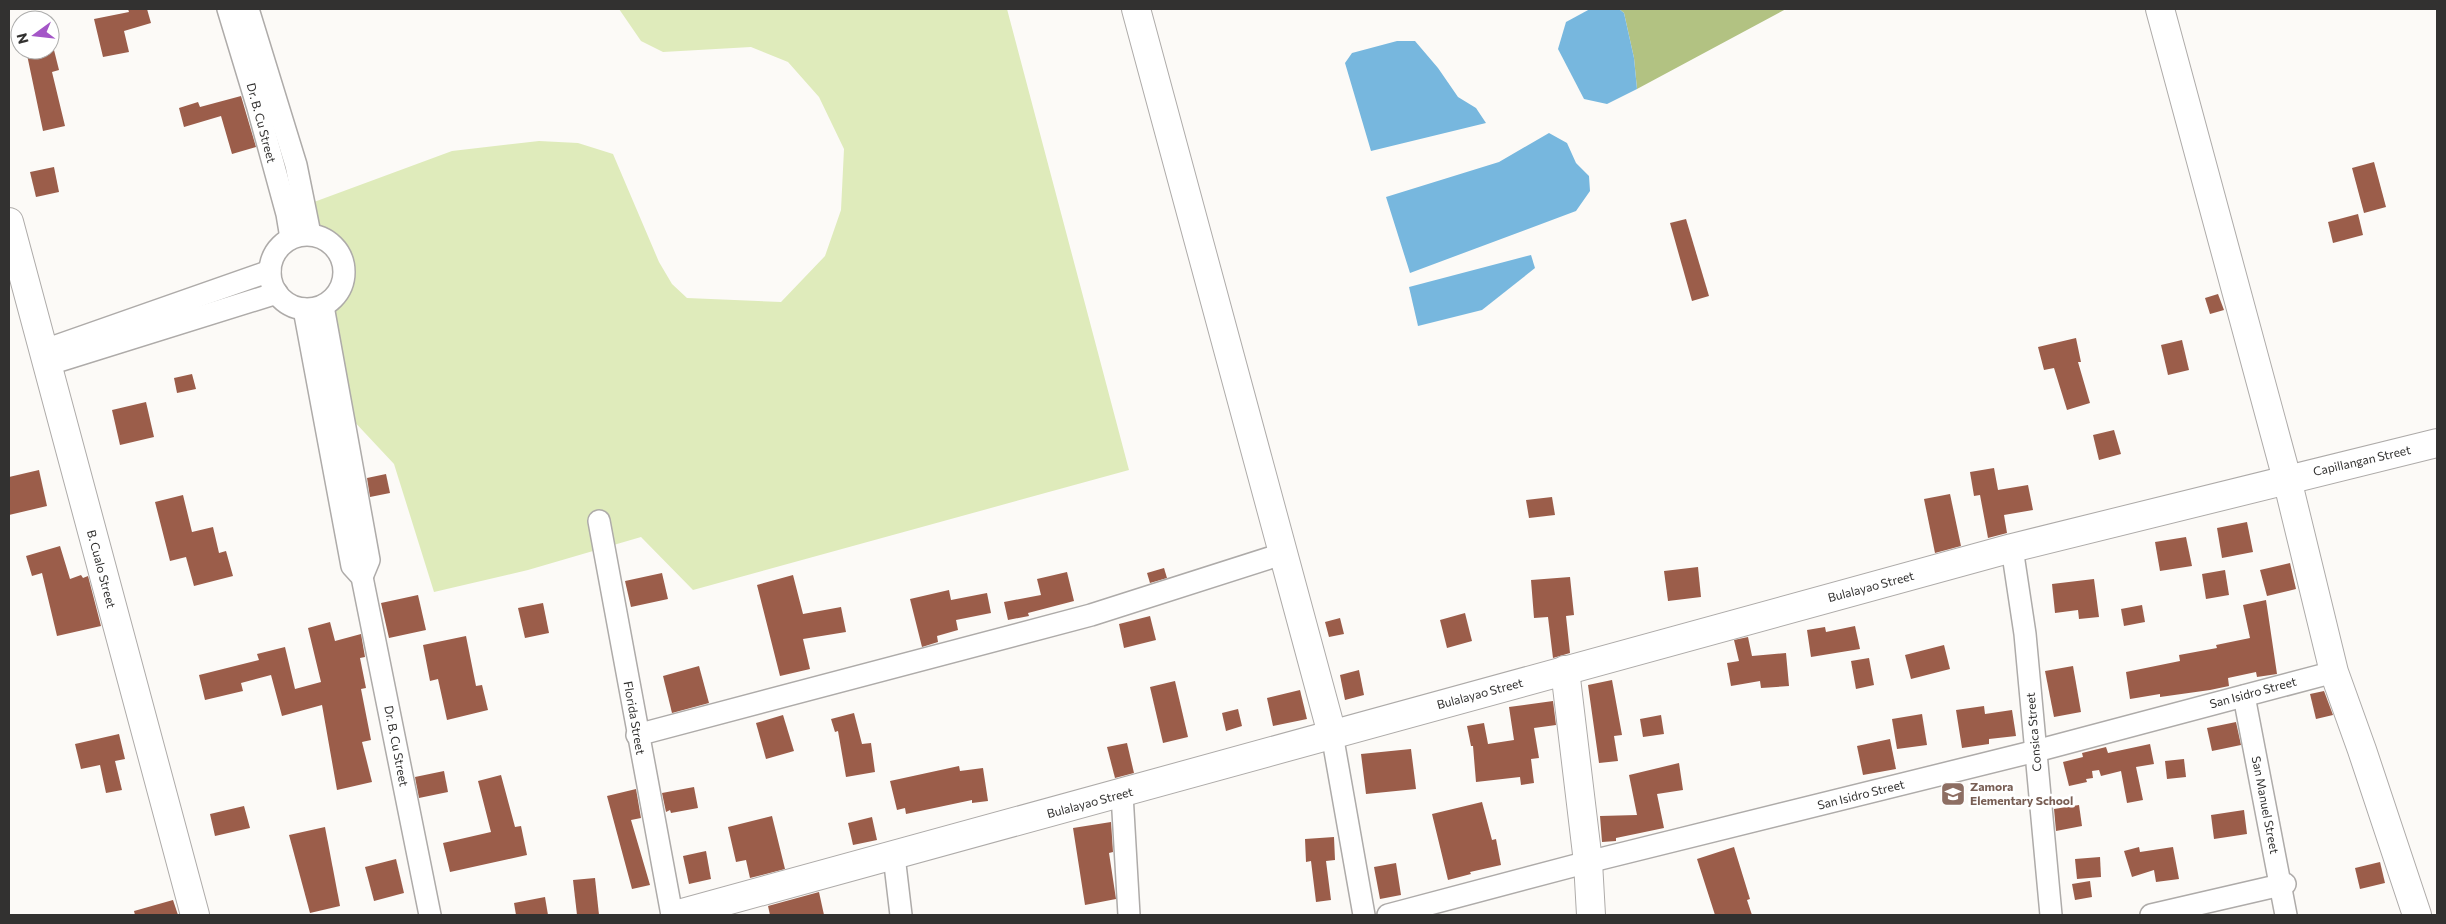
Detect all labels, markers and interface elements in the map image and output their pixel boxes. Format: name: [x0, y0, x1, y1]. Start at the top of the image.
north arrow: [10, 10, 60, 60]
text: N: [12, 31, 32, 46]
street label: Dr. B. Cu Street: [245, 81, 279, 164]
street label: Capillangan Street: [2312, 442, 2412, 478]
street label: B. Cualo Street: [85, 528, 119, 610]
street label: Bulalayao Street: [1826, 568, 1915, 604]
street label: San Isidro Street: [2208, 674, 2298, 710]
street label: Bulalayao Street: [1435, 675, 1524, 711]
street label: Florida Street: [622, 680, 648, 756]
street label: Consica Street: [2023, 692, 2043, 772]
street label: Dr. B. Cu Street: [382, 704, 412, 788]
street label: San Manuel Street: [2250, 755, 2282, 855]
street label: San Isidro Street: [1816, 776, 1906, 812]
place label: Zamora Elementary School: [1970, 779, 2073, 807]
school or university icon: Zamora Elementary School: [1940, 781, 1966, 807]
street label: Bulalayao Street: [1045, 784, 1134, 820]

